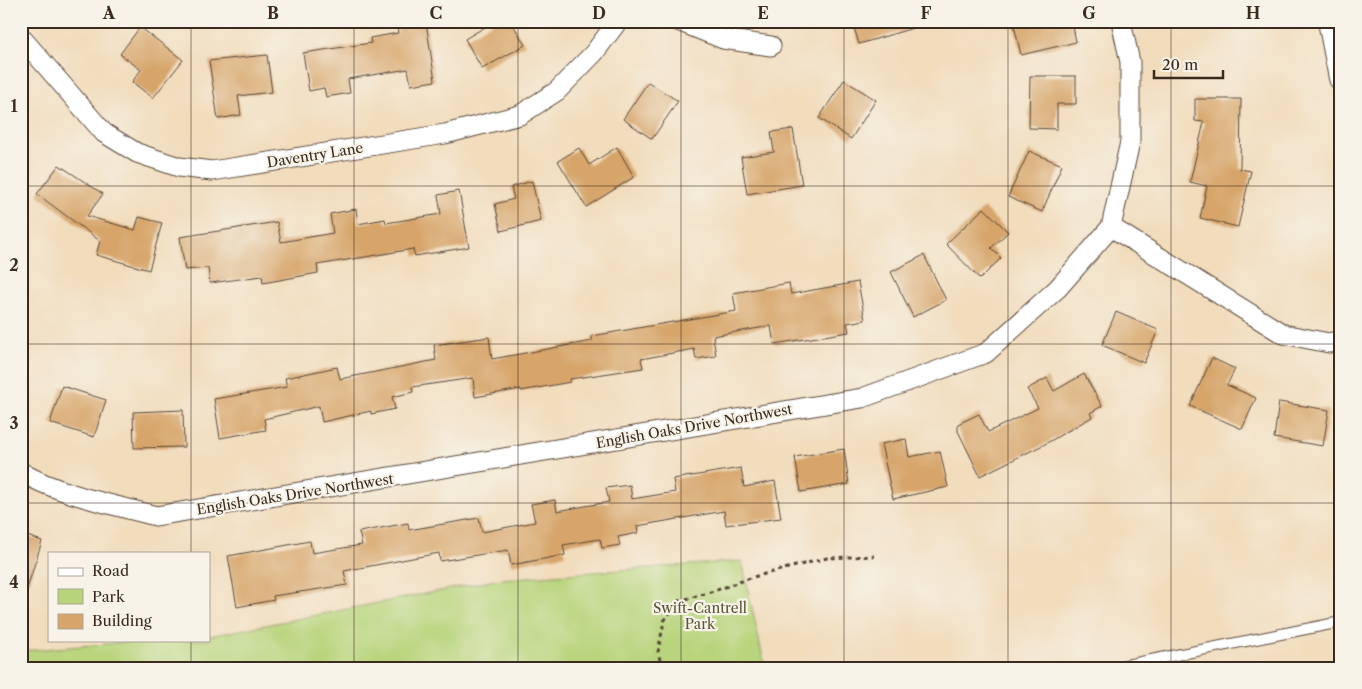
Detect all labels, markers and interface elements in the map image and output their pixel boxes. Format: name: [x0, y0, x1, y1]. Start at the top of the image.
text: A: [102, 3, 116, 23]
text: B: [267, 3, 279, 23]
text: C: [430, 3, 442, 23]
text: D: [592, 3, 606, 23]
text: E: [757, 3, 769, 23]
text: F: [921, 3, 932, 23]
text: G: [1082, 3, 1096, 23]
text: H: [1246, 3, 1260, 23]
scale bar: [1154, 48, 1223, 80]
text: 20 m: [1162, 55, 1198, 74]
text: 1: [10, 96, 18, 116]
street label: Daventry Lane: [266, 138, 365, 171]
text: 2: [9, 255, 19, 275]
street label: English Oaks Drive Northwest: [594, 400, 794, 452]
text: 3: [9, 413, 19, 433]
street label: English Oaks Drive Northwest: [195, 470, 395, 518]
legend: [48, 552, 210, 642]
text: Road: [92, 561, 129, 580]
text: 4: [9, 572, 19, 592]
text: Park: [92, 587, 126, 606]
park label: Swift-Cantrell Park: [653, 599, 747, 633]
text: Building: [92, 611, 152, 630]

